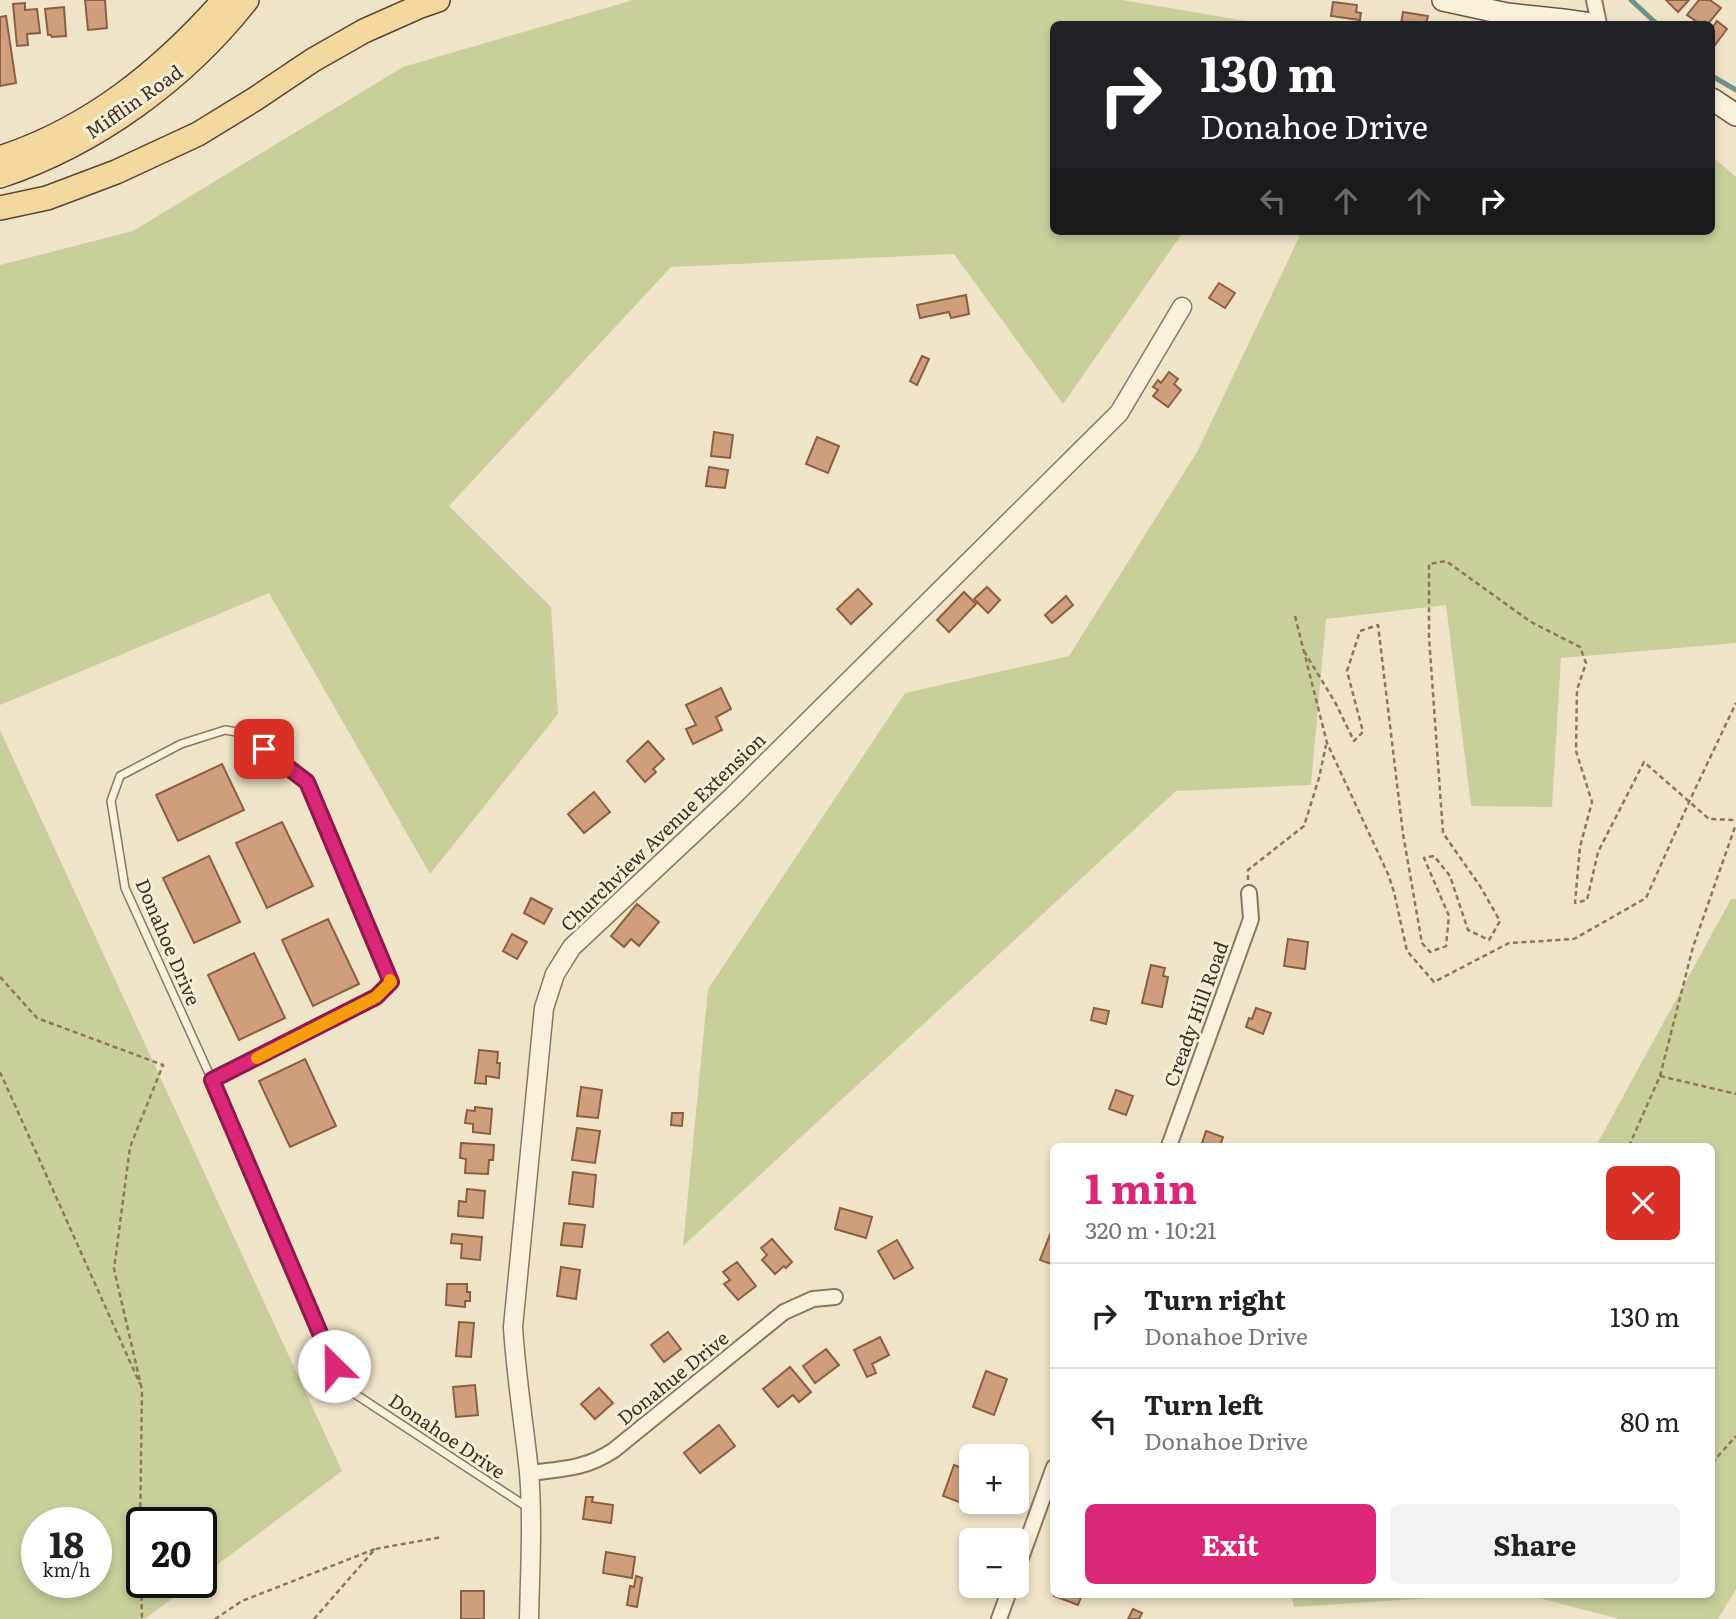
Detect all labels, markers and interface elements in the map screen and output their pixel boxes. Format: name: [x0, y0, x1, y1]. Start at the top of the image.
text: 130 m: [1200, 34, 1336, 107]
icon: right: [1085, 49, 1176, 140]
street label: Mifflin Road: [79, 57, 188, 145]
text: Donahoe Drive: [1200, 101, 1428, 149]
icon: left: [1254, 182, 1292, 220]
icon: ahead: [1327, 182, 1365, 220]
icon: ahead: [1400, 182, 1438, 220]
icon: right: [1473, 182, 1511, 220]
pin: [234, 719, 294, 779]
street label: Churchview Avenue Extension: [553, 725, 771, 937]
icon: arrive: [245, 730, 283, 768]
street label: Donahoe Drive: [130, 874, 208, 1010]
street label: Cready Hill Road: [1156, 937, 1234, 1090]
text: 1 min: [1085, 1155, 1197, 1217]
button: close: [1606, 1166, 1680, 1240]
text: 320 m · 10:21: [1085, 1212, 1217, 1246]
text: Turn right: [1144, 1279, 1286, 1318]
text: 130 m: [1610, 1296, 1680, 1335]
icon: right: [1085, 1297, 1123, 1335]
text: Donahoe Drive: [1144, 1318, 1308, 1352]
street label: Donahue Drive: [611, 1323, 734, 1431]
position arrow: [297, 1329, 371, 1403]
text: Turn left: [1144, 1384, 1263, 1423]
street label: Donahoe Drive: [384, 1386, 512, 1485]
text: 80 m: [1620, 1401, 1680, 1440]
icon: left: [1085, 1402, 1123, 1440]
text: Donahoe Drive: [1144, 1423, 1308, 1457]
map controls: [959, 1444, 1029, 1598]
button: +: [959, 1444, 1029, 1514]
button: Exit: [1085, 1504, 1376, 1584]
button: Share: [1390, 1504, 1680, 1584]
speed limit sign: 20: [126, 1507, 217, 1598]
text: 18: [49, 1517, 84, 1569]
button: −: [959, 1528, 1029, 1598]
text: km/h: [43, 1556, 90, 1583]

